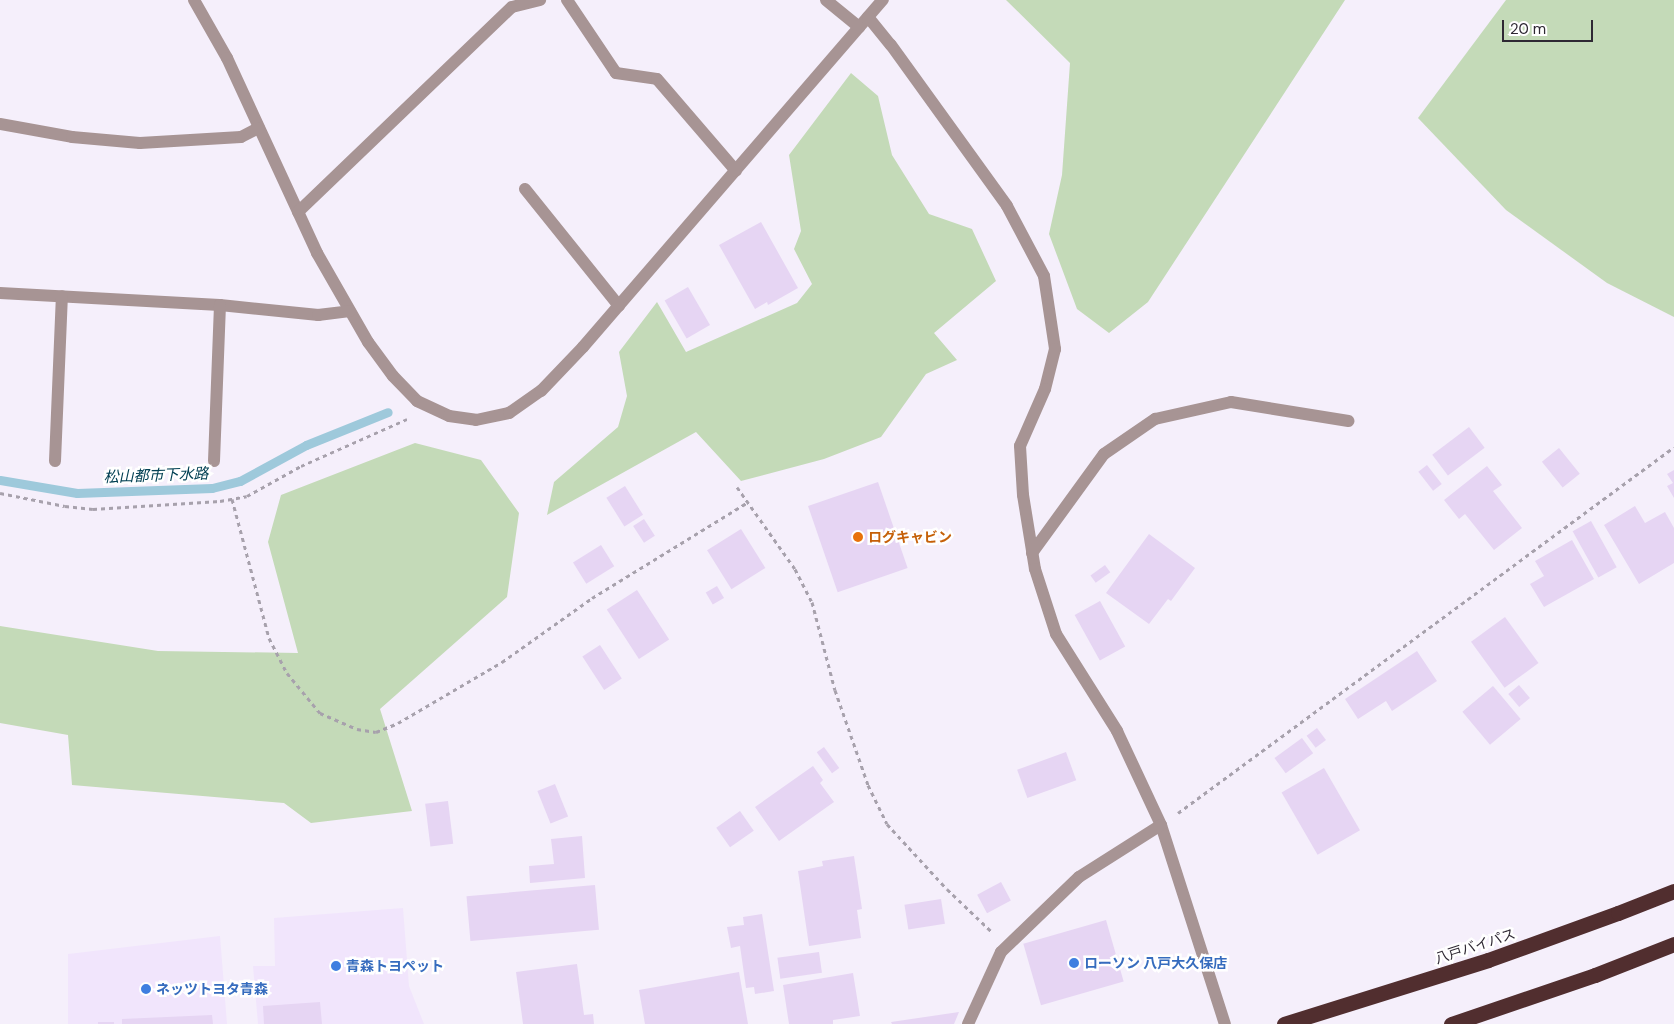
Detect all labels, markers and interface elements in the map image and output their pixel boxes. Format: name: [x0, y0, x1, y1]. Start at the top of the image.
scale bar: [1504, 10, 1595, 42]
text: 20 m: [1510, 19, 1546, 39]
water label: 松山都市下水路: [103, 465, 209, 487]
place label: ログキャビン: [868, 529, 952, 545]
marker: ログキャビン: [852, 531, 864, 543]
street label: 八戸バイパス: [1432, 925, 1518, 967]
place label: ローソン 八戸大久保店: [1084, 955, 1227, 971]
marker: ローソン 八戸大久保店: [1068, 957, 1080, 969]
place label: 青森トヨペット: [346, 958, 444, 974]
marker: 青森トヨペット: [330, 960, 342, 972]
place label: ネッツトヨタ青森: [156, 981, 268, 997]
marker: ネッツトヨタ青森: [140, 983, 152, 995]

